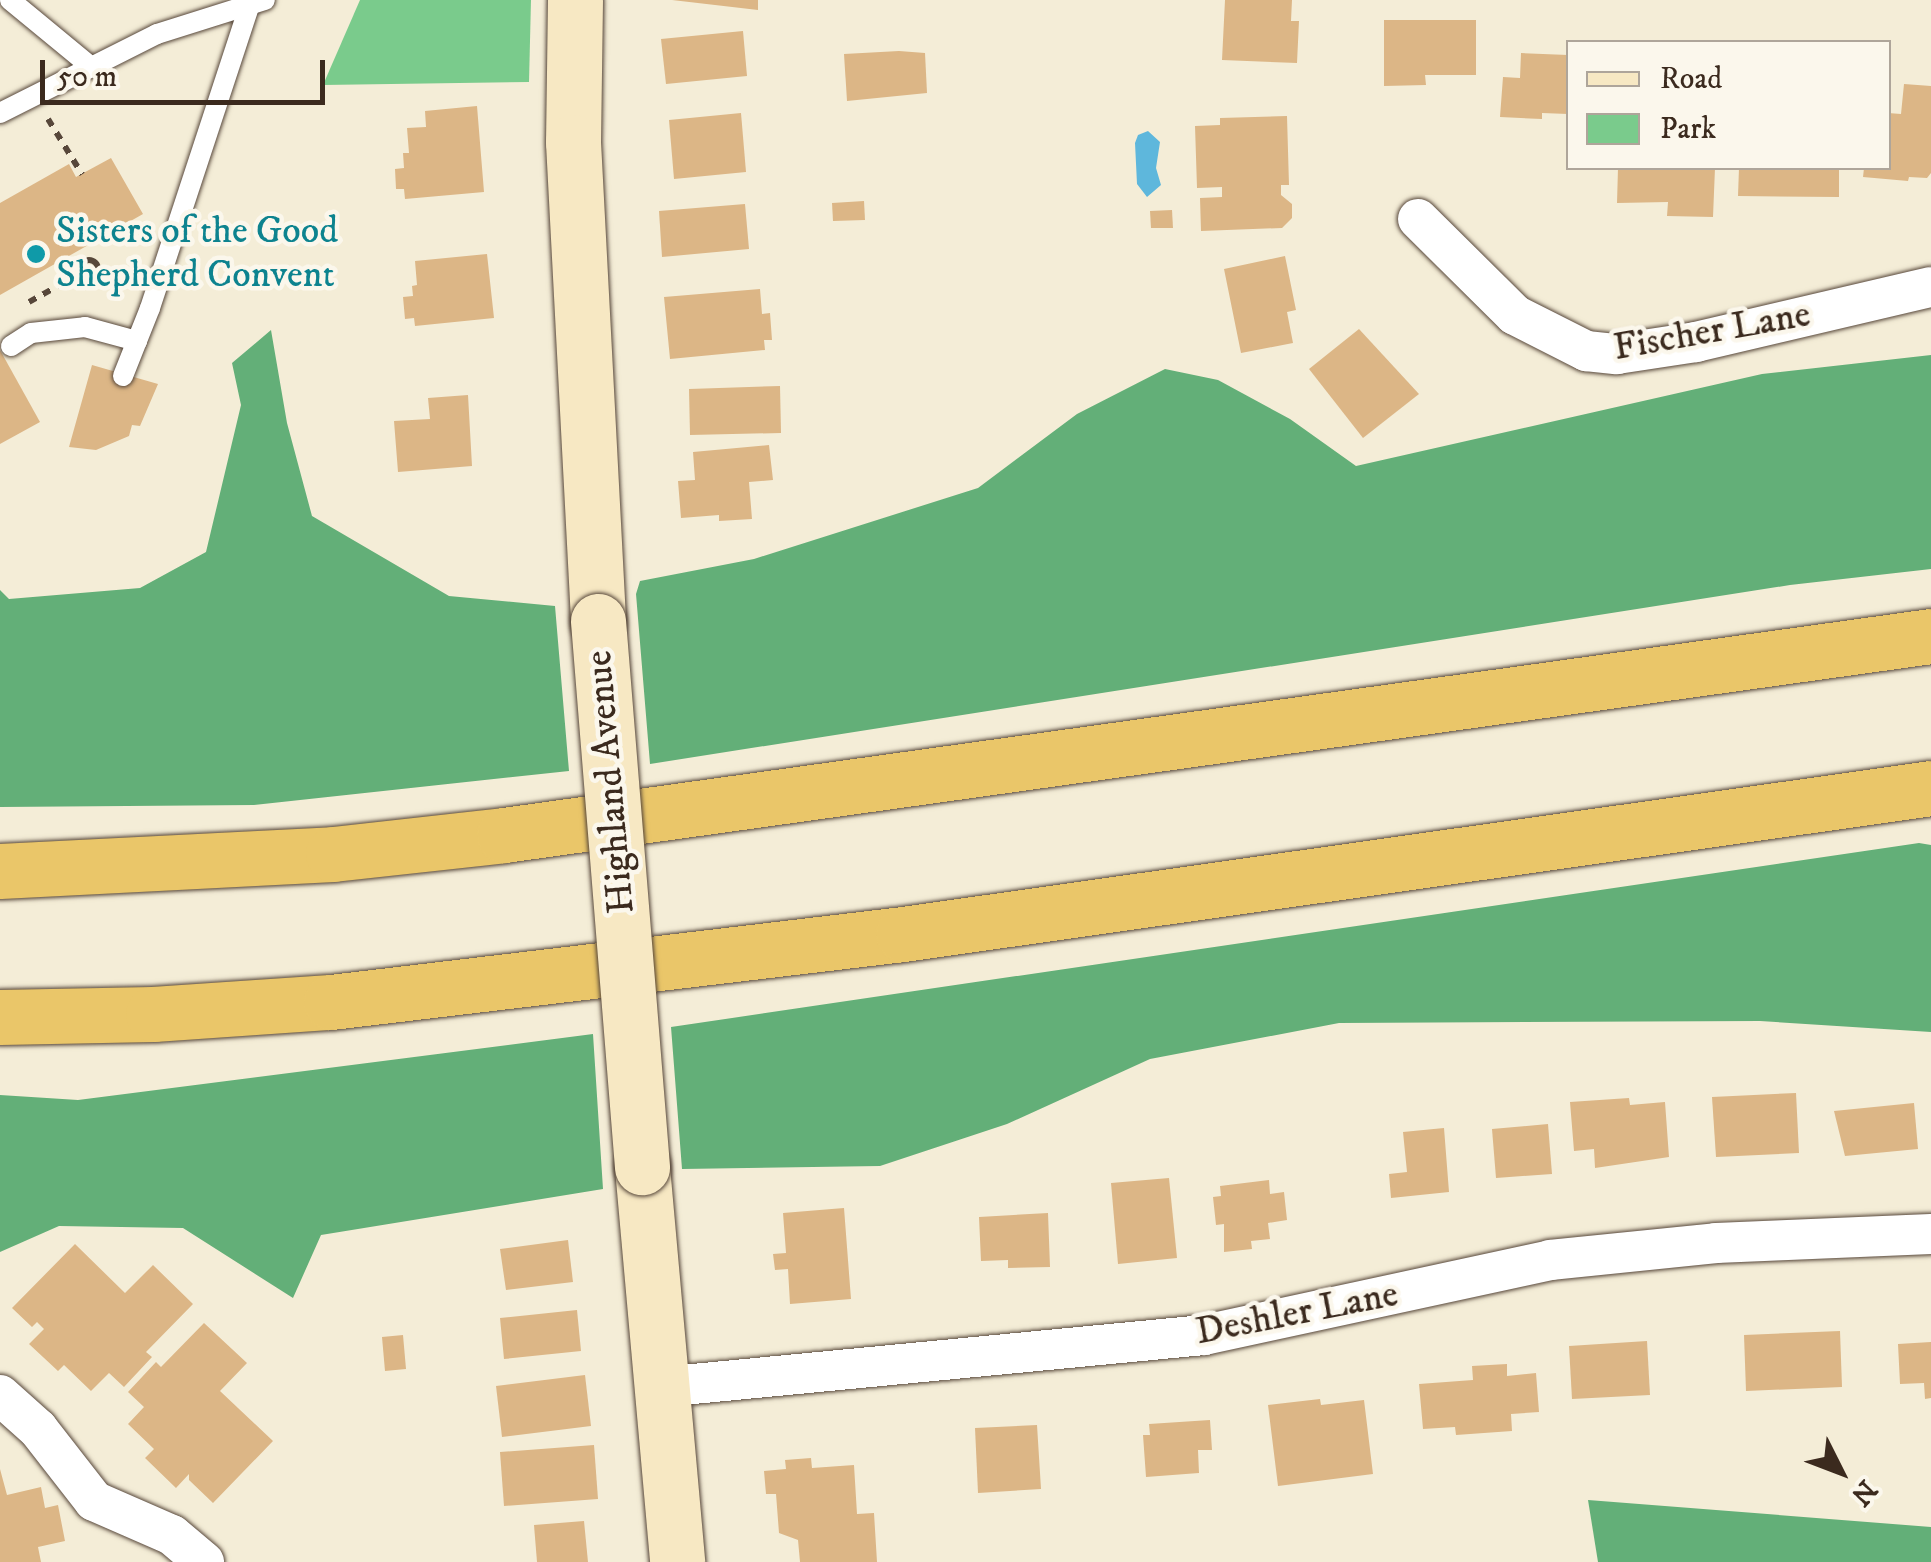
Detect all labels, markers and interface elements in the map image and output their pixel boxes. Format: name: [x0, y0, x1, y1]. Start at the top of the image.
scale bar: [45, 40, 330, 102]
legend: [1566, 40, 1891, 170]
text: 50 m: [57, 59, 117, 96]
text: Road: [1660, 61, 1722, 98]
text: Park: [1660, 111, 1716, 148]
place label: Sisters of the Good Shepherd Convent: [56, 209, 338, 298]
marker: Sisters of the Good Shepherd Convent: [25, 243, 47, 265]
street label: Fischer Lane: [1610, 292, 1814, 372]
street label: Highland Avenue: [577, 648, 645, 916]
street label: Deshler Lane: [1192, 1272, 1402, 1356]
north arrow: [1791, 1422, 1891, 1522]
text: N: [1843, 1472, 1884, 1513]

